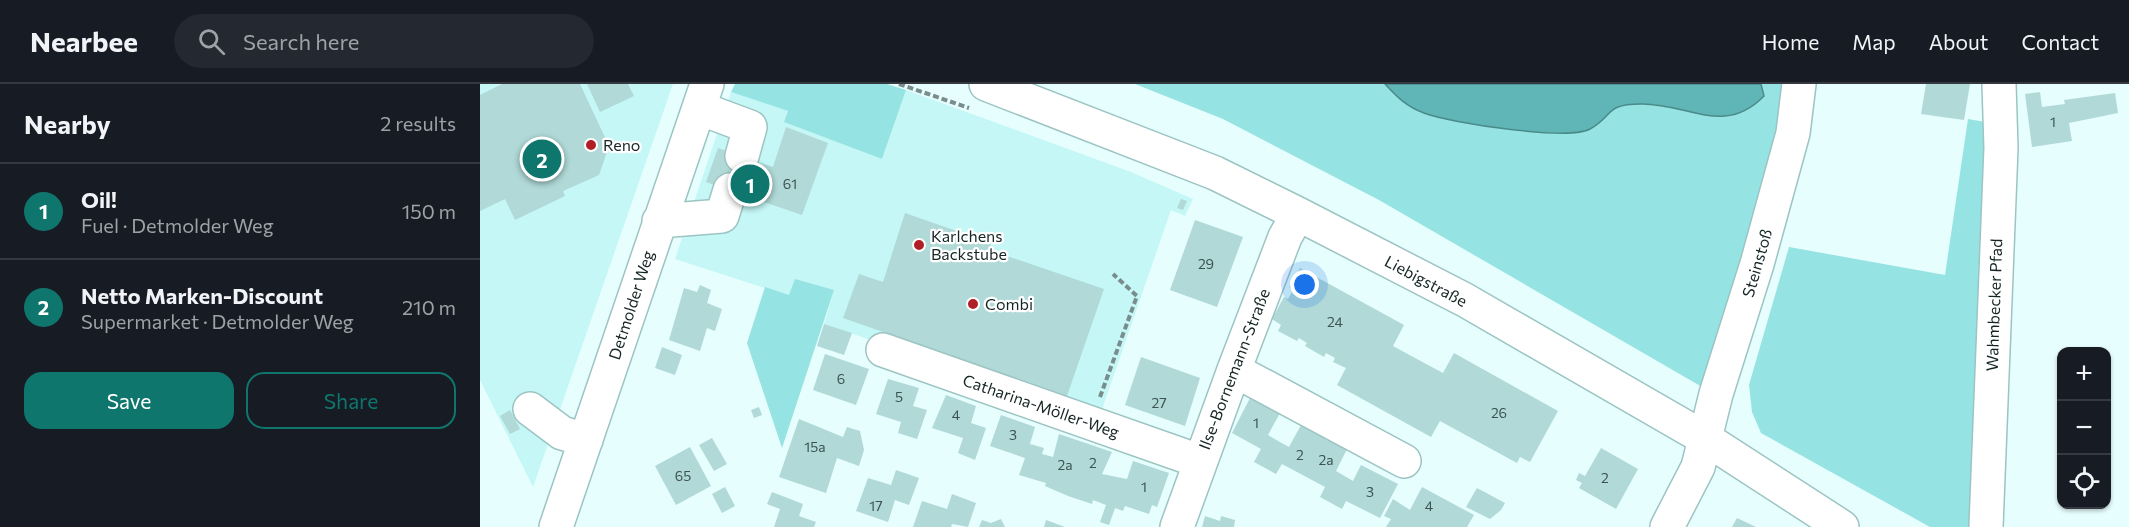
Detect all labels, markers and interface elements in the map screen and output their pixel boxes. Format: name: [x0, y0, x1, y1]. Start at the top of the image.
search box: [174, 14, 594, 68]
text: Nearbee: [30, 24, 138, 58]
icon: search: [195, 25, 228, 58]
text: Search here: [243, 28, 359, 55]
text: Home: [1762, 29, 1819, 54]
text: Map: [1852, 29, 1896, 54]
text: About: [1929, 29, 1988, 54]
text: Contact: [2021, 29, 2099, 54]
text: Nearby: [24, 108, 111, 139]
text: 2 results: [380, 111, 456, 135]
house number: 1: [2050, 113, 2056, 130]
place label: Reno: [603, 135, 640, 154]
pin: 2: [522, 136, 562, 182]
marker: Reno: [584, 138, 598, 152]
pin: 1: [730, 162, 770, 206]
house number: 61: [783, 175, 797, 192]
text: Oil!: [81, 186, 117, 213]
text: 1: [39, 199, 48, 223]
text: 150 m: [402, 199, 456, 223]
text: Fuel · Detmolder Weg: [81, 213, 273, 237]
place label: Karlchens Backstube: [931, 226, 1007, 263]
street label: Steinstoß: [1738, 226, 1775, 299]
marker: Karlchens Backstube: [912, 238, 926, 252]
street label: Wahmbecker Pfad: [1982, 238, 2005, 372]
street label: Detmolder Weg: [604, 248, 657, 362]
street label: Liebigstraße: [1382, 251, 1471, 310]
house number: 29: [1198, 255, 1214, 272]
your location: [1290, 270, 1319, 299]
text: Netto Marken-Discount: [81, 282, 323, 309]
street label: Ilse-Bornemann-Straße: [1194, 286, 1273, 452]
place label: Combi: [985, 294, 1033, 313]
text: 2: [38, 295, 49, 319]
text: 210 m: [402, 295, 456, 319]
marker: Combi: [966, 297, 980, 311]
text: Supermarket · Detmolder Weg: [81, 309, 354, 333]
house number: 24: [1327, 313, 1344, 330]
map controls: [2057, 347, 2111, 509]
button: +: [2057, 347, 2111, 401]
house number: 6: [837, 370, 845, 387]
street label: Catharina-Möller-Weg: [960, 370, 1122, 441]
button: Save: [24, 372, 234, 429]
button: Share: [246, 372, 456, 429]
house number: 5: [895, 388, 903, 405]
house number: 27: [1151, 394, 1167, 411]
button: −: [2057, 401, 2111, 455]
house number: 26: [1491, 404, 1507, 421]
house number: 4: [952, 406, 961, 423]
house number: 1: [1253, 414, 1259, 431]
house number: 3: [1009, 426, 1017, 443]
house number: 15a: [804, 438, 826, 455]
house number: 2: [1296, 446, 1304, 463]
house number: 2a: [1318, 451, 1334, 468]
house number: 2: [1089, 454, 1097, 471]
button: locate: [2057, 455, 2111, 509]
house number: 2a: [1057, 456, 1073, 473]
house number: 65: [675, 467, 691, 484]
house number: 2: [1601, 469, 1609, 486]
house number: 1: [1141, 478, 1147, 495]
house number: 3: [1366, 483, 1374, 500]
house number: 17: [869, 497, 883, 514]
house number: 4: [1425, 497, 1434, 514]

